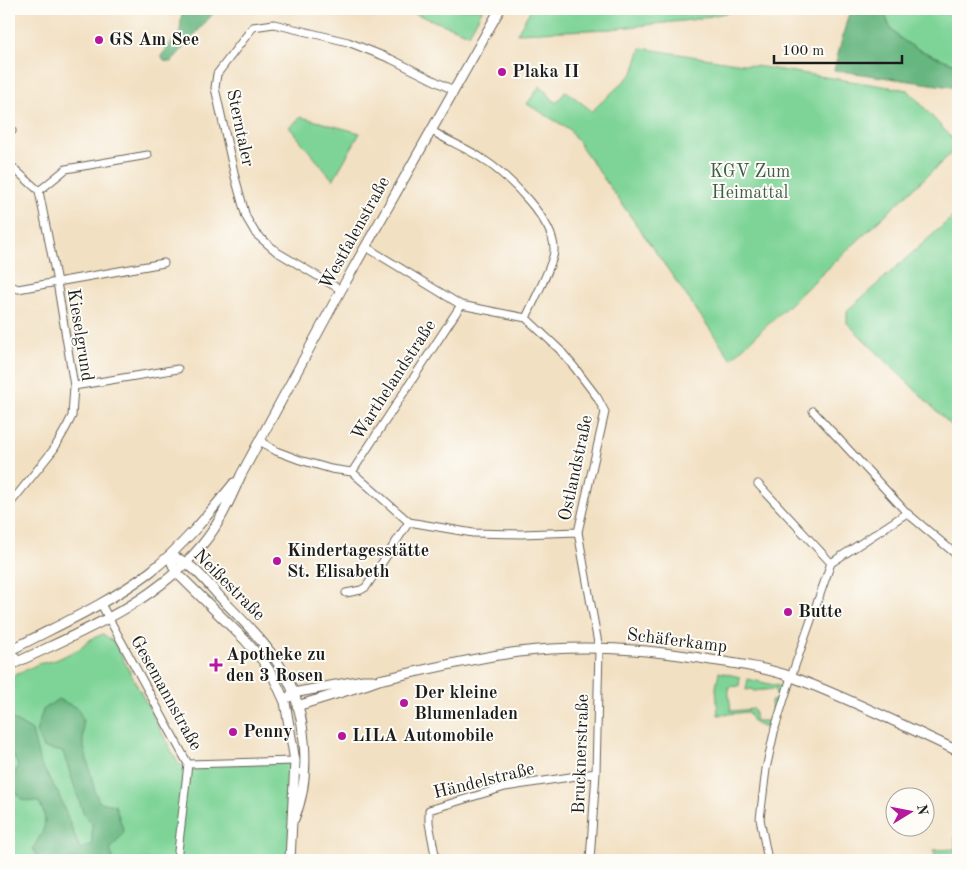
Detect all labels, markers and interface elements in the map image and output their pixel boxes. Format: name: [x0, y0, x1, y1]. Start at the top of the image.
place label: GS Am See: [109, 31, 199, 49]
scale bar: [774, 32, 902, 64]
marker: GS Am See: [93, 34, 105, 46]
text: 100 m: [782, 44, 824, 59]
place label: Plaka II: [512, 63, 580, 81]
marker: Plaka II: [496, 66, 508, 78]
street label: Sterntaler: [223, 88, 257, 169]
park label: KGV Zum Heimattal: [710, 163, 790, 202]
street label: Westfalenstraße: [317, 174, 393, 292]
street label: Kieselgrund: [64, 287, 96, 383]
street label: Warthelandstraße: [348, 317, 440, 443]
street label: Ostlandstraße: [556, 413, 596, 523]
place label: Kindertagesstätte St. Elisabeth: [287, 542, 429, 581]
street label: Neißestraße: [190, 546, 268, 624]
marker: Kindertagesstätte St. Elisabeth: [271, 555, 283, 567]
place label: Butte: [798, 603, 842, 621]
marker: Butte: [782, 606, 794, 618]
street label: Schäferkamp: [626, 626, 728, 656]
street label: Gesemannstraße: [127, 633, 205, 753]
place label: Apotheke zu den 3 Rosen: [226, 646, 325, 685]
marker: Apotheke zu den 3 Rosen: [210, 659, 222, 671]
place label: Der kleine Blumenladen: [414, 684, 518, 723]
street label: Brucknerstraße: [570, 694, 592, 814]
marker: Der kleine Blumenladen: [398, 697, 410, 709]
place label: Penny: [243, 723, 293, 741]
marker: Penny: [227, 726, 239, 738]
place label: LILA Automobile: [352, 727, 494, 745]
marker: LILA Automobile: [336, 730, 348, 742]
street label: Händelstraße: [432, 760, 536, 802]
north arrow: [884, 786, 934, 836]
text: N: [914, 803, 930, 817]

